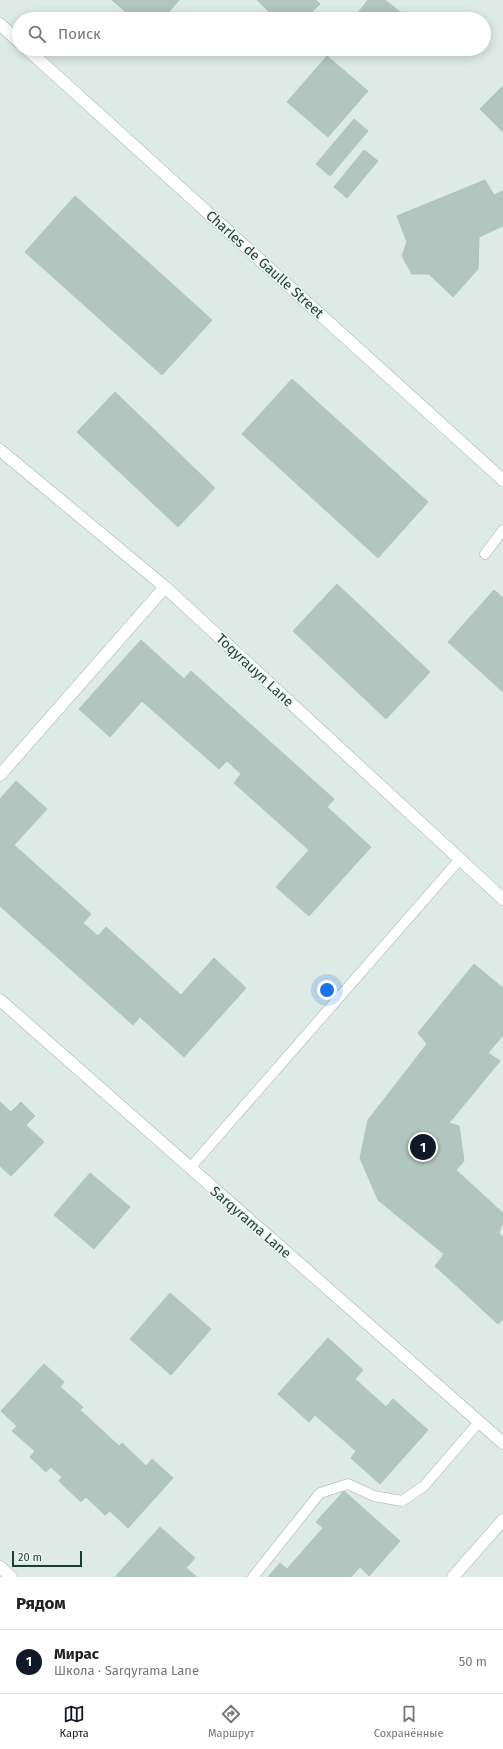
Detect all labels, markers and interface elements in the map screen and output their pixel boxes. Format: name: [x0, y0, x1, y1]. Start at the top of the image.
search box: [12, 12, 491, 56]
icon: search: [26, 23, 48, 45]
text: Поиск: [58, 25, 101, 43]
street label: Charles de Gaulle Street: [202, 207, 328, 322]
street label: Toqyrauyn Lane: [212, 630, 297, 711]
your location: [317, 980, 337, 1000]
pin: 1: [410, 1132, 436, 1162]
street label: Sarqyrama Lane: [207, 1183, 295, 1262]
scale bar: [12, 1549, 82, 1568]
text: 20 m: [18, 1551, 42, 1564]
text: Рядом: [16, 1593, 66, 1614]
text: Мирас: [54, 1645, 99, 1663]
text: 1: [26, 1654, 32, 1669]
text: 50 m: [459, 1654, 487, 1669]
text: Школа · Sarqyrama Lane: [54, 1663, 199, 1678]
tab: Карта: [60, 1703, 89, 1740]
tab: Маршрут: [208, 1703, 255, 1740]
tab: Сохранённые: [374, 1703, 443, 1740]

